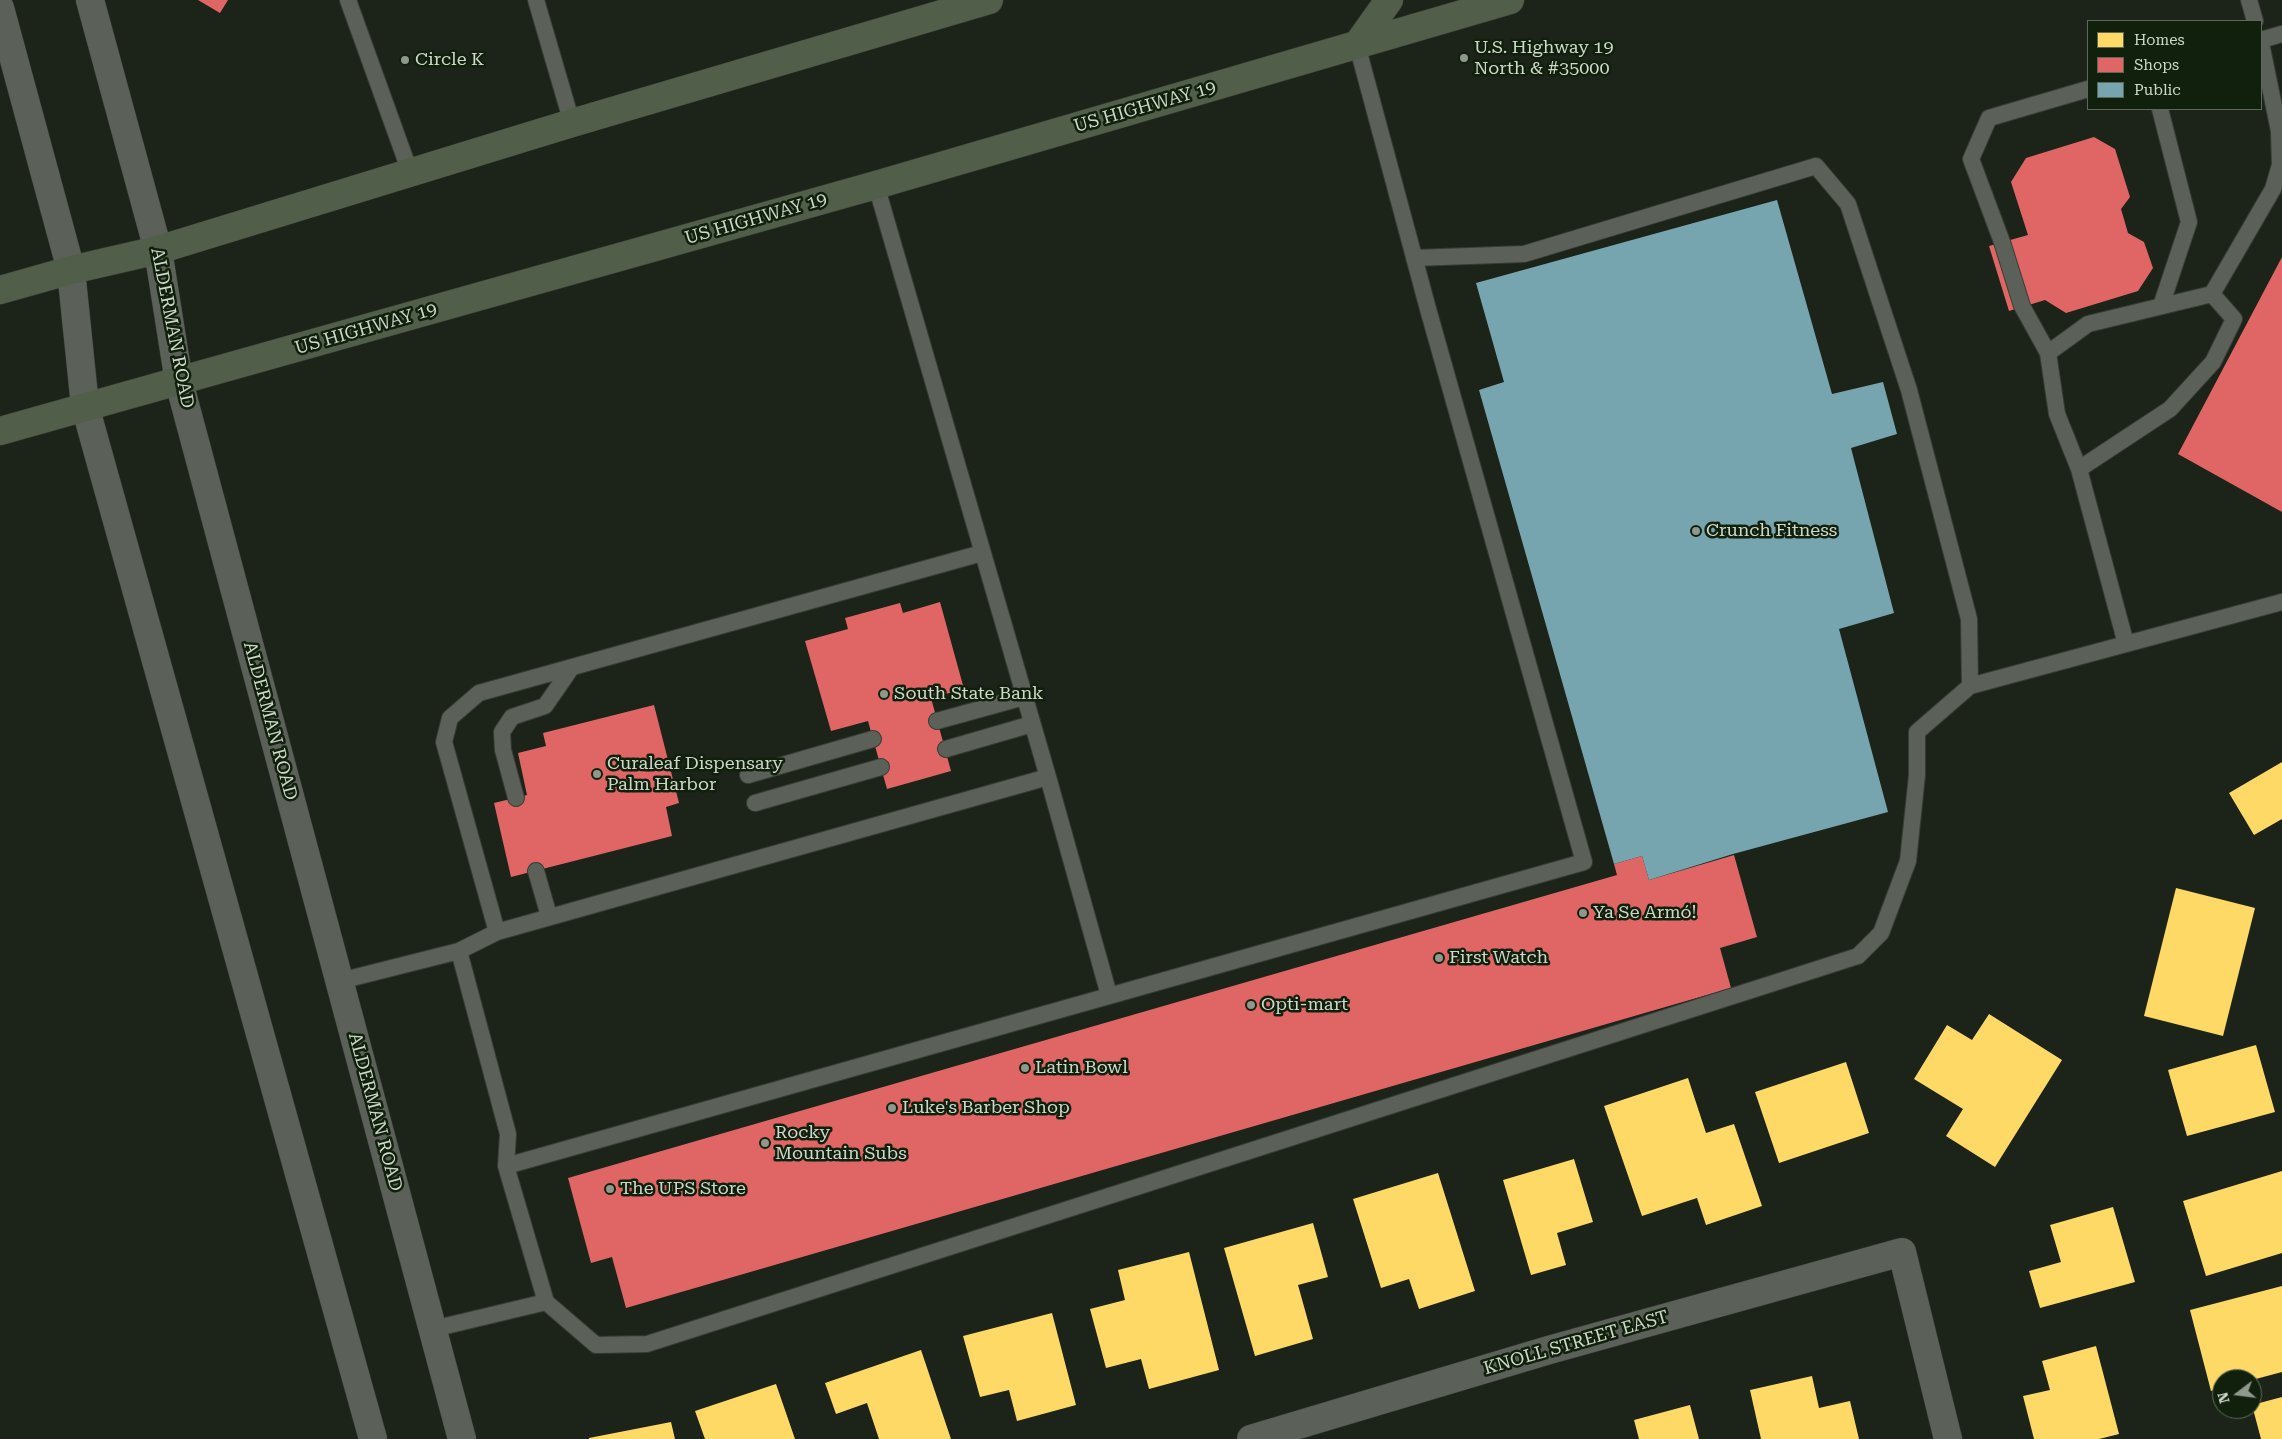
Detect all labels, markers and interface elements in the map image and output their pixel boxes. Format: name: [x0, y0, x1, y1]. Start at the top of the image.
legend: [2087, 20, 2262, 110]
text: Homes: [2134, 31, 2185, 49]
place label: U.S. Highway 19 North & #35000: [1474, 37, 1614, 80]
place label: Circle K: [415, 49, 484, 71]
marker: U.S. Highway 19 North & #35000: [1458, 52, 1470, 64]
marker: Circle K: [399, 54, 411, 66]
text: Shops: [2134, 56, 2179, 74]
street label: US HIGHWAY 19: [1071, 76, 1219, 138]
text: Public: [2134, 81, 2181, 99]
street label: US HIGHWAY 19: [682, 188, 830, 250]
street label: ALDERMAN ROAD: [146, 246, 198, 410]
street label: US HIGHWAY 19: [292, 298, 440, 360]
place label: Crunch Fitness: [1706, 520, 1837, 542]
marker: Crunch Fitness: [1690, 525, 1702, 537]
street label: ALDERMAN ROAD: [238, 639, 302, 803]
place label: South State Bank: [894, 683, 1043, 705]
marker: South State Bank: [878, 688, 890, 700]
place label: Curaleaf Dispensary Palm Harbor: [607, 753, 783, 796]
marker: Curaleaf Dispensary Palm Harbor: [591, 768, 603, 780]
place label: Ya Se Armó!: [1593, 902, 1697, 924]
marker: Ya Se Armó!: [1577, 907, 1589, 919]
place label: First Watch: [1449, 947, 1548, 969]
marker: First Watch: [1433, 952, 1445, 964]
place label: Opti-mart: [1261, 994, 1348, 1016]
marker: Opti-mart: [1245, 999, 1257, 1011]
street label: ALDERMAN ROAD: [343, 1030, 407, 1194]
place label: Latin Bowl: [1035, 1057, 1128, 1079]
marker: Latin Bowl: [1019, 1062, 1031, 1074]
place label: Luke's Barber Shop: [902, 1097, 1070, 1119]
marker: Luke's Barber Shop: [886, 1102, 898, 1114]
place label: Rocky Mountain Subs: [775, 1122, 907, 1164]
marker: Rocky Mountain Subs: [759, 1137, 771, 1149]
place label: The UPS Store: [620, 1178, 746, 1200]
marker: The UPS Store: [604, 1183, 616, 1195]
street label: KNOLL STREET EAST: [1481, 1306, 1671, 1380]
north arrow: [2212, 1369, 2262, 1419]
text: N: [2214, 1390, 2233, 1405]

